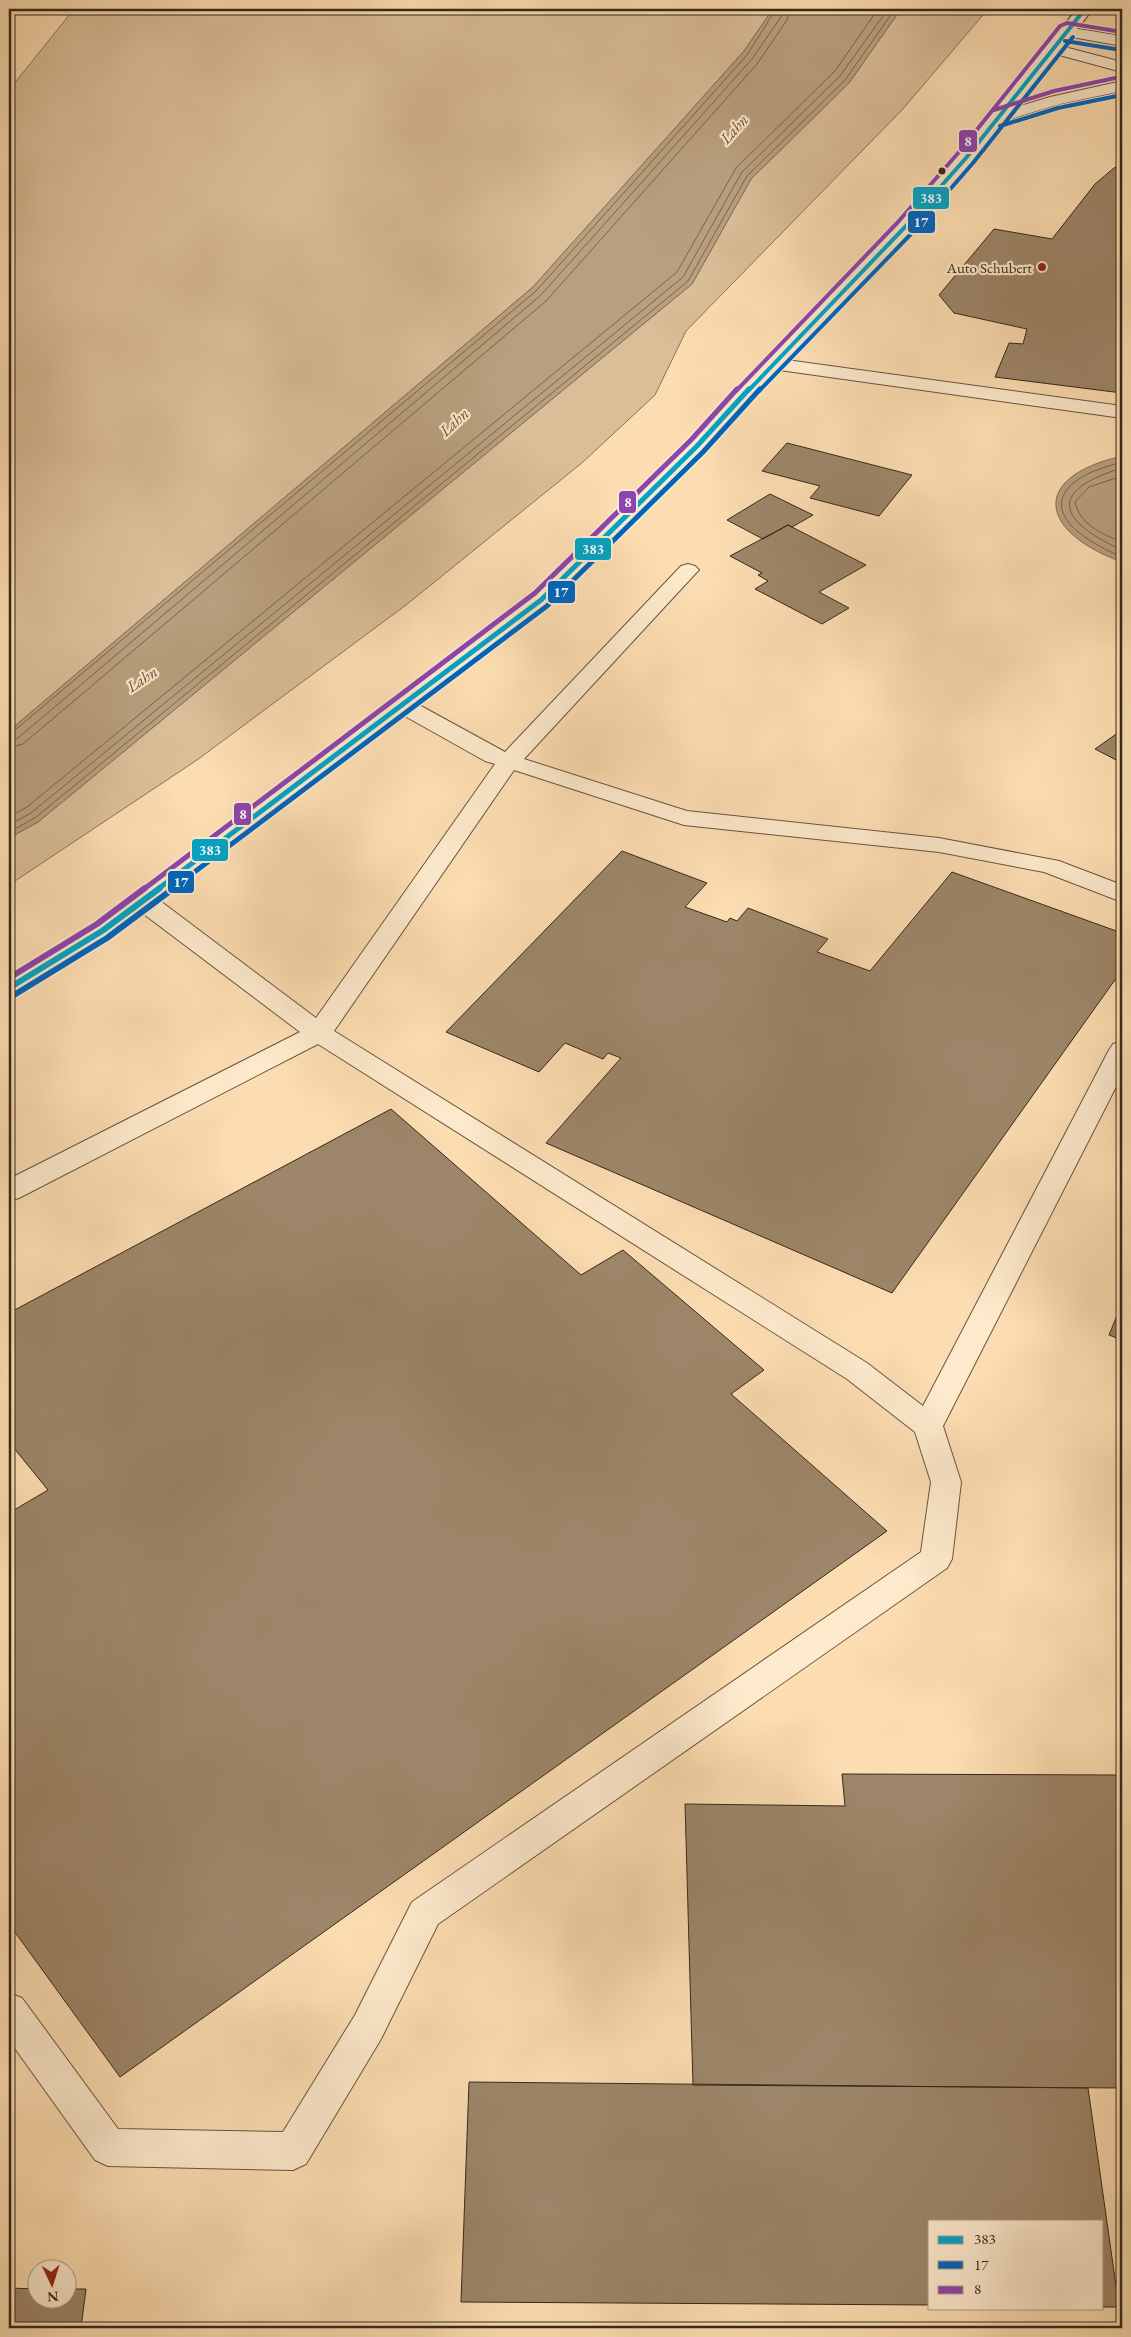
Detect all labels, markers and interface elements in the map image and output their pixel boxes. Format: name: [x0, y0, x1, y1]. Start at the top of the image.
water label: Lahn: [714, 110, 753, 149]
line badge: 8: [958, 129, 978, 153]
text: 8: [964, 132, 972, 150]
unlabelled marker: [937, 166, 947, 176]
line badge: 383: [912, 186, 950, 210]
text: 383: [920, 189, 942, 207]
line badge: 17: [907, 210, 936, 234]
text: 17: [914, 213, 929, 231]
place label: Auto Schubert: [946, 258, 1032, 277]
marker: Auto Schubert: [1036, 261, 1048, 273]
water label: Lahn: [434, 403, 473, 442]
line badge: 8: [618, 490, 637, 514]
text: 8: [624, 493, 632, 511]
line badge: 383: [574, 537, 612, 561]
text: 383: [582, 540, 604, 558]
line badge: 17: [547, 580, 576, 604]
text: 17: [554, 583, 569, 601]
water label: Lahn: [122, 661, 162, 698]
line badge: 8: [233, 802, 252, 826]
text: 8: [239, 805, 247, 823]
line badge: 383: [191, 838, 229, 862]
text: 383: [199, 841, 221, 859]
line badge: 17: [167, 870, 195, 894]
text: 17: [174, 873, 189, 891]
legend: [928, 2220, 1104, 2310]
text: 383: [974, 2229, 996, 2248]
text: 17: [974, 2255, 989, 2274]
north arrow: [28, 2260, 78, 2310]
text: 8: [974, 2279, 981, 2298]
text: N: [46, 2288, 59, 2306]

